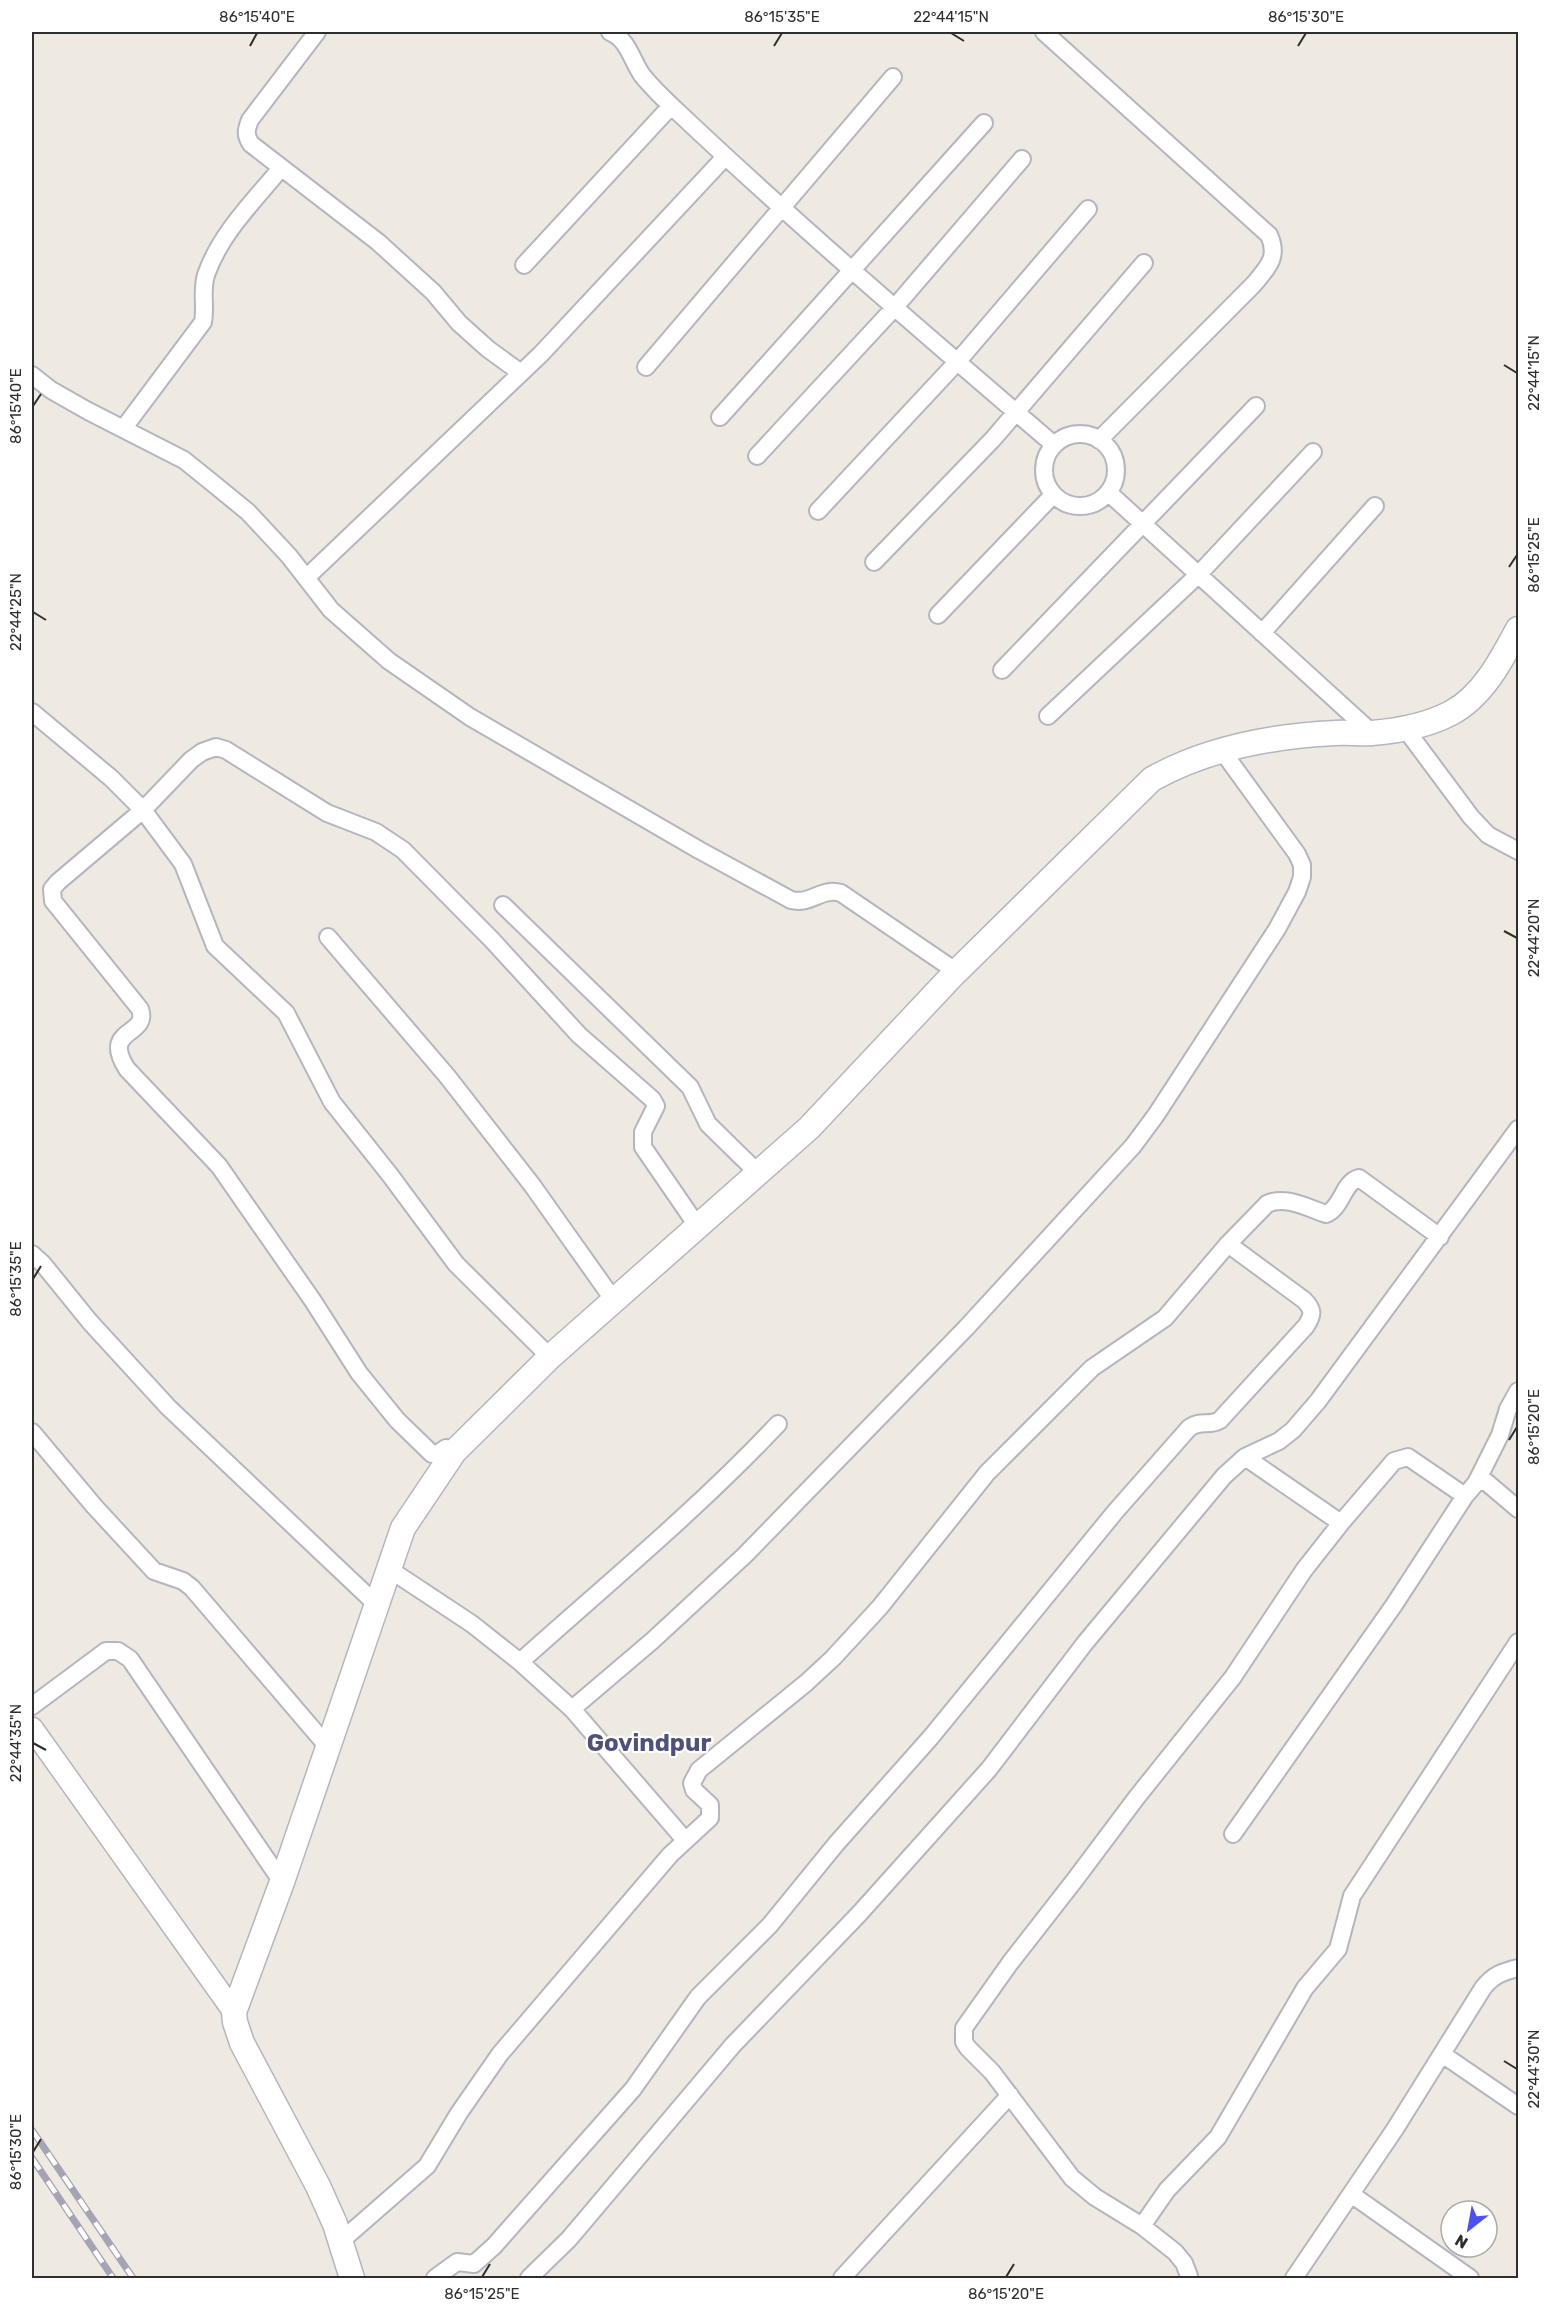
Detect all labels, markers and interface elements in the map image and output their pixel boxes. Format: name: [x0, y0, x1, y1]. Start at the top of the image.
text: 86°15'40"E: [219, 8, 295, 26]
text: 86°15'35"E: [744, 8, 820, 26]
text: 22°44'15"N: [913, 8, 989, 26]
text: 86°15'30"E: [1268, 8, 1344, 26]
text: 22°44'15"N: [1525, 335, 1543, 411]
text: 86°15'40"E: [7, 368, 25, 444]
text: 86°15'25"E: [1525, 517, 1543, 593]
text: 22°44'25"N: [7, 573, 25, 651]
text: 22°44'20"N: [1525, 899, 1543, 977]
text: 86°15'35"E: [7, 1241, 25, 1317]
text: 86°15'20"E: [1525, 1389, 1543, 1465]
text: 22°44'35"N: [7, 1704, 25, 1782]
district label: Govindpur: [587, 1729, 711, 1757]
text: 22°44'30"N: [1525, 2030, 1543, 2108]
text: 86°15'30"E: [7, 2114, 25, 2190]
north arrow: [1439, 2199, 1499, 2259]
text: N: [1452, 2230, 1471, 2253]
text: 86°15'25"E: [444, 2285, 520, 2303]
text: 86°15'20"E: [968, 2285, 1044, 2303]

